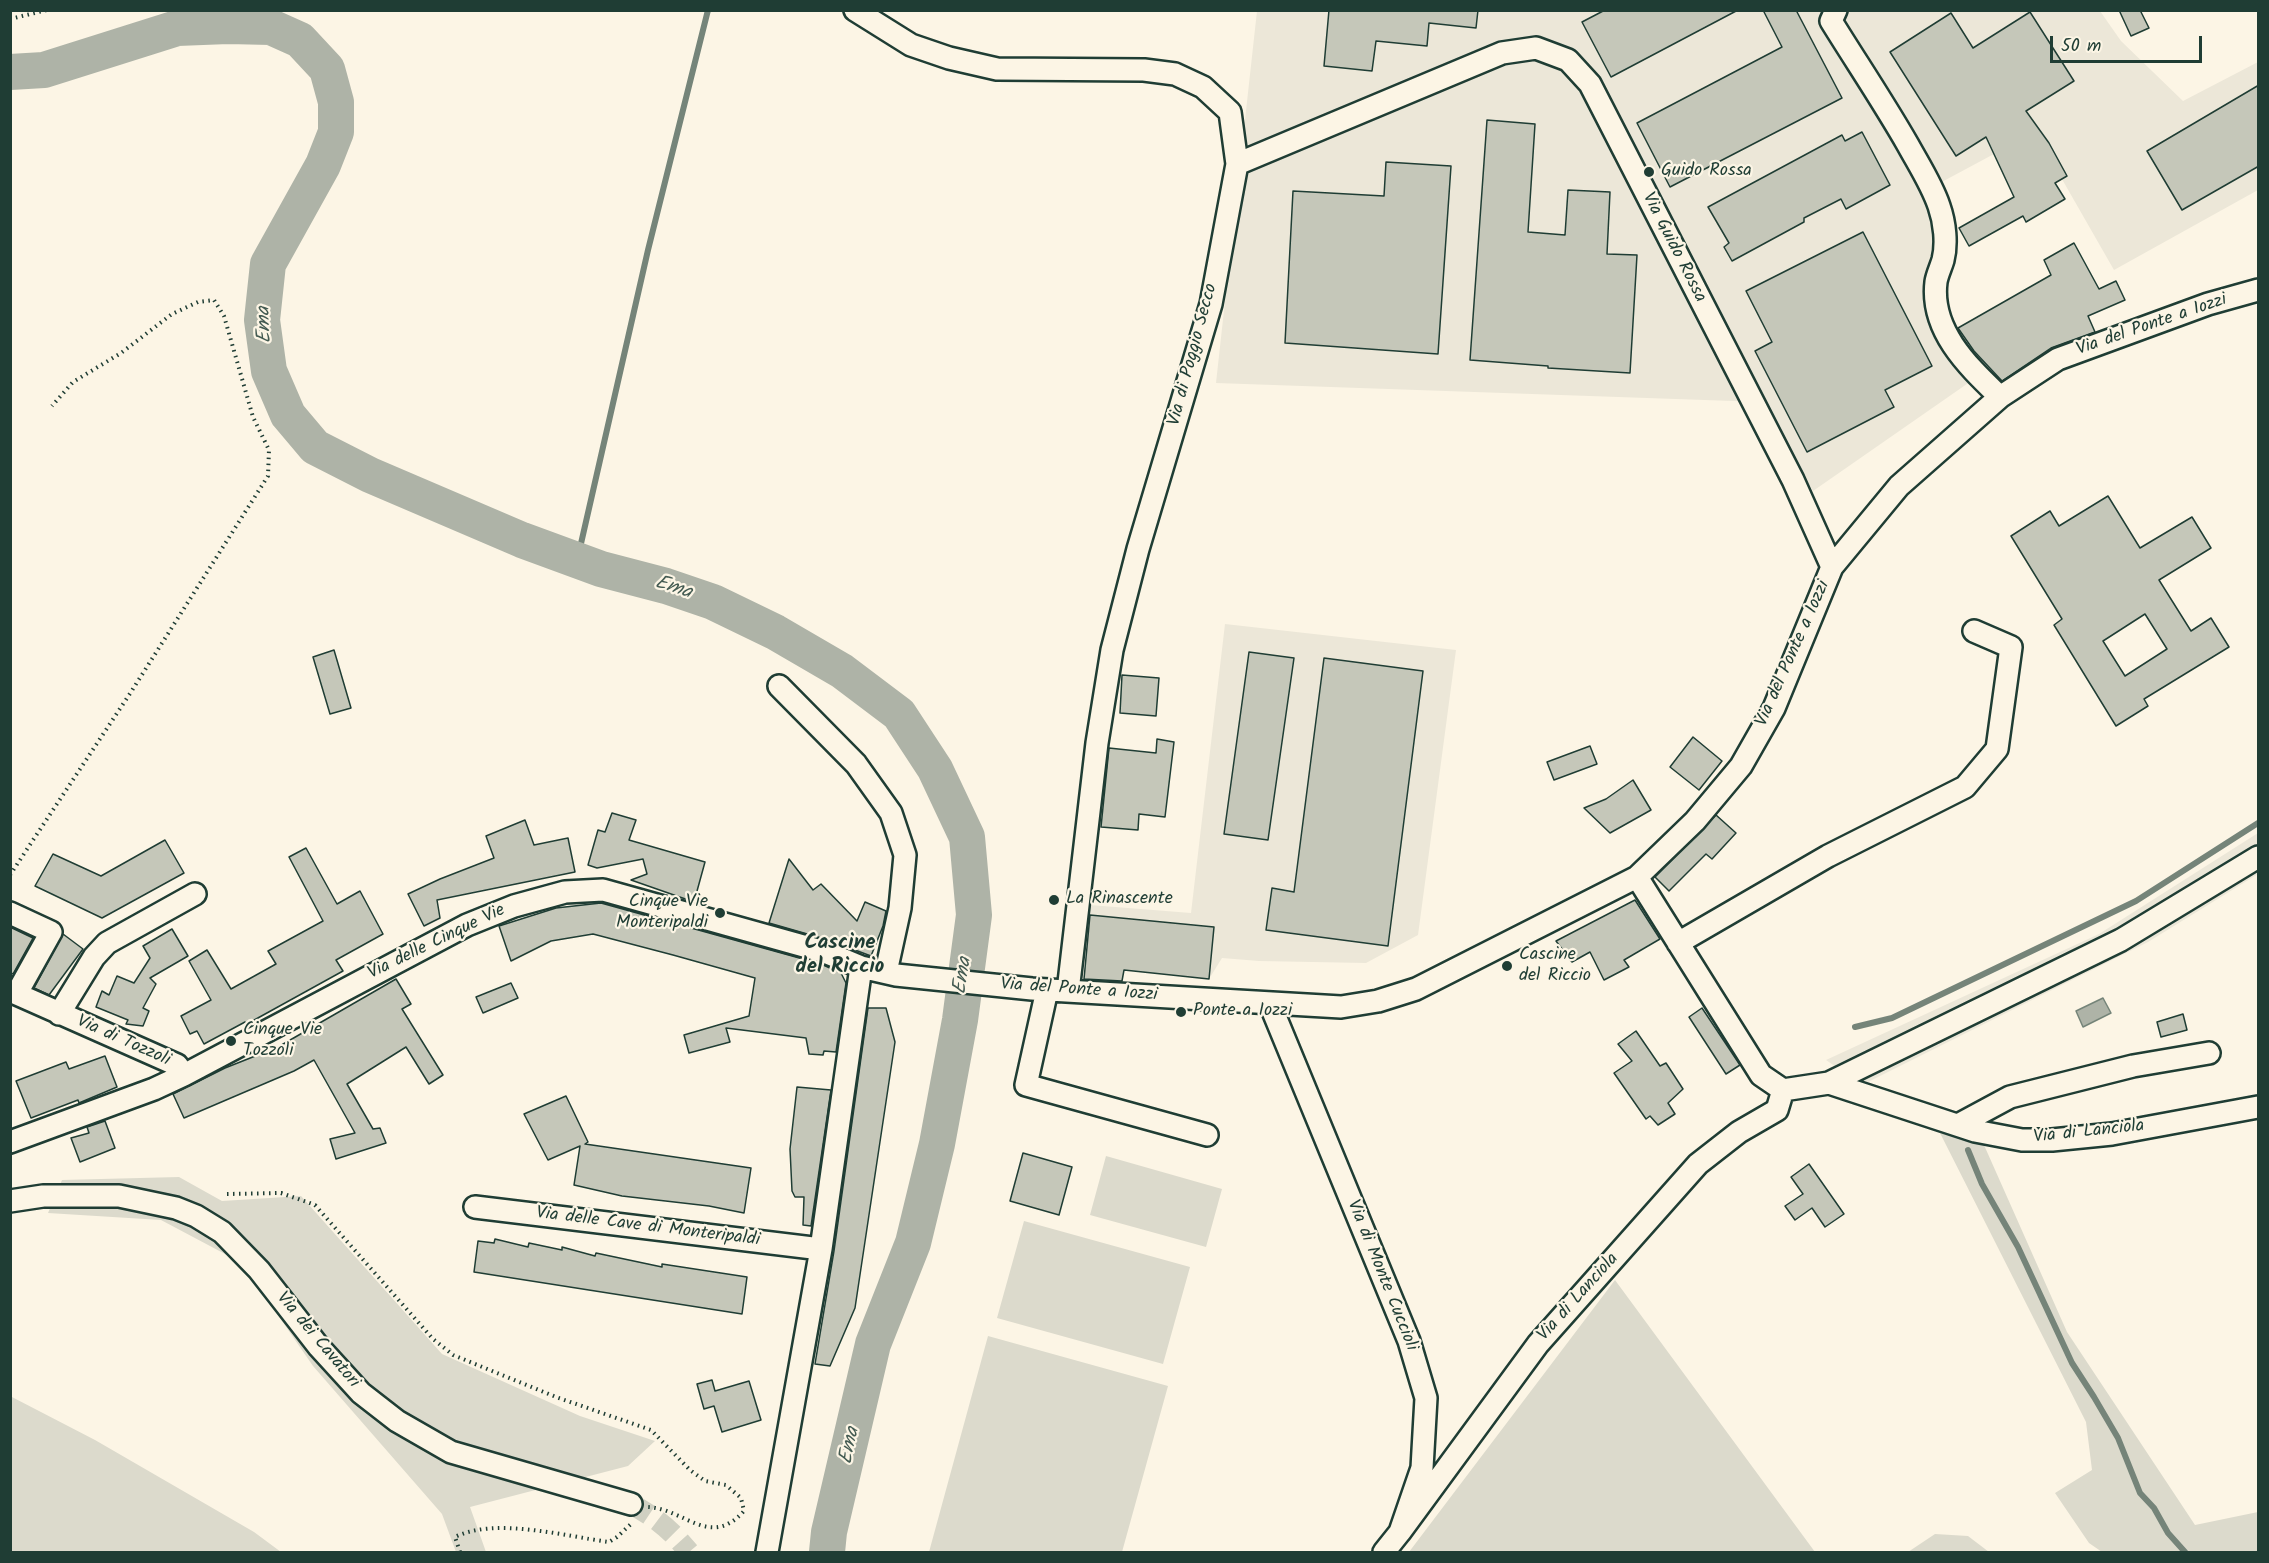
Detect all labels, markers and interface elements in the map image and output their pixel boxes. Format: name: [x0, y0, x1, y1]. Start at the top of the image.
scale bar: [2053, 24, 2204, 62]
text: 50 m: [2061, 32, 2101, 61]
place label: Guido Rossa: [1661, 161, 1752, 183]
marker: Guido Rossa: [1642, 165, 1656, 179]
street label: Via Guido Rossa: [1636, 190, 1710, 306]
street label: Via di Poggio Secco: [1165, 281, 1223, 429]
street label: Via del Ponte a Iozzi: [2074, 290, 2230, 362]
water label: Ema: [253, 306, 279, 344]
water label: Ema: [652, 572, 694, 606]
street label: Via del Ponte a Iozzi: [1752, 578, 1836, 730]
place label: La Rinascente: [1066, 889, 1173, 911]
place label: Cinque Vie Monteripaldi: [616, 892, 708, 934]
marker: La Rinascente: [1047, 893, 1061, 907]
street label: Via delle Cinque Vie: [365, 900, 509, 986]
marker: Cinque Vie Monteripaldi: [713, 906, 727, 920]
district label: Cascine del Riccio: [796, 931, 884, 981]
place label: Cascine del Riccio: [1519, 945, 1591, 988]
water label: Ema: [949, 956, 979, 996]
marker: Cascine del Riccio: [1500, 959, 1514, 973]
street label: Via del Ponte a Iozzi: [1000, 975, 1158, 1007]
place label: Ponte a Iozzi: [1193, 1001, 1292, 1023]
marker: Ponte a Iozzi: [1174, 1005, 1188, 1019]
street label: Via di Tozzoli: [73, 1012, 173, 1072]
place label: Cinque Vie Tozzoli: [243, 1020, 322, 1062]
marker: Cinque Vie Tozzoli: [224, 1034, 238, 1048]
street label: Via di Lanciola: [2033, 1116, 2145, 1150]
street label: Via di Monte Cuccioli: [1341, 1197, 1421, 1355]
street label: Via delle Cave di Monteripaldi: [535, 1204, 761, 1252]
street label: Via di Lanciola: [1534, 1249, 1624, 1347]
street label: Via dei Cavatori: [271, 1289, 363, 1393]
water label: Ema: [835, 1425, 867, 1467]

